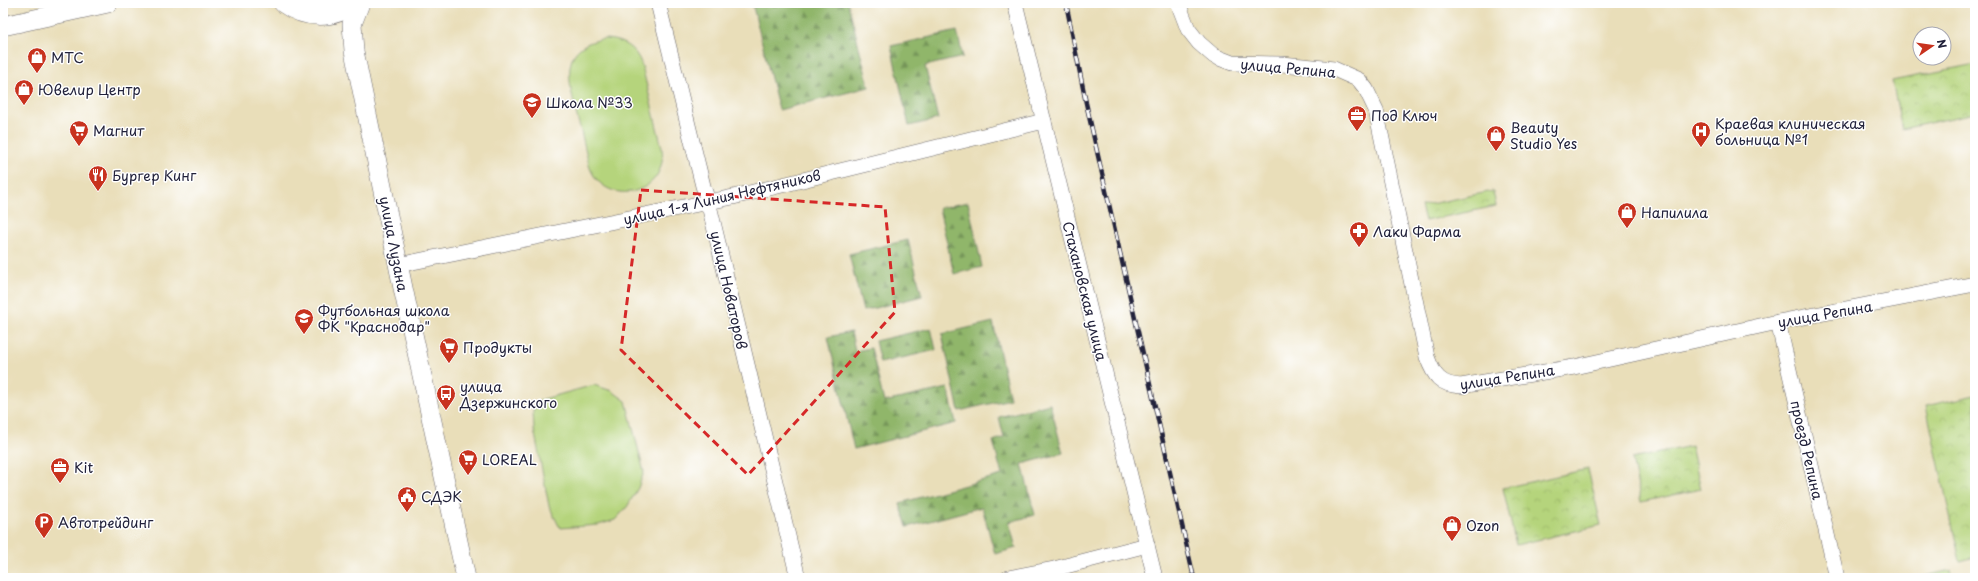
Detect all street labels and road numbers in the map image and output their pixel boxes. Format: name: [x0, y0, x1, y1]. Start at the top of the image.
street label: улица Репина: [1239, 53, 1337, 83]
street label: улица 1-я Линия Нефтяников: [621, 164, 823, 230]
street label: улица Лузана: [374, 195, 414, 294]
street label: Стахановская улица: [1058, 219, 1113, 363]
street label: улица Новаторов: [705, 229, 753, 351]
street label: улица Репина: [1776, 295, 1874, 333]
street label: улица Репина: [1458, 359, 1556, 395]
street label: проезд Репина: [1785, 398, 1829, 502]

